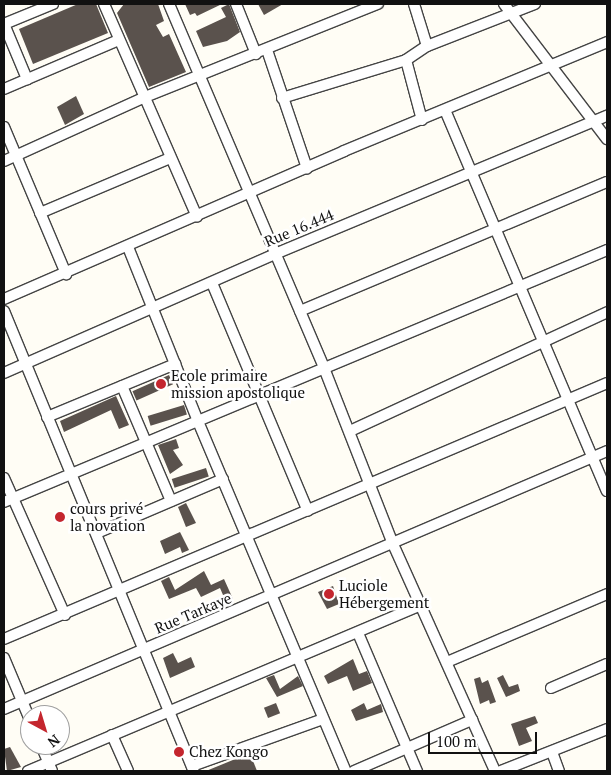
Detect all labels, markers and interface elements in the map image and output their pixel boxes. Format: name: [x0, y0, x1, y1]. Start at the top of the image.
street label: Rue 16.444: [262, 205, 336, 251]
place label: Ecole primaire mission apostolique: [171, 366, 305, 401]
marker: Ecole primaire mission apostolique: [155, 378, 167, 390]
place label: cours privé la novation: [70, 499, 145, 534]
marker: cours privé la novation: [54, 511, 66, 523]
place label: Luciole Hébergement: [339, 576, 429, 611]
marker: Luciole Hébergement: [323, 588, 335, 600]
street label: Rue Tarkaye: [152, 589, 234, 637]
north arrow: [20, 705, 70, 755]
scale bar: [431, 722, 540, 754]
text: N: [44, 731, 64, 752]
text: 100 m: [436, 731, 477, 751]
place label: Chez Kongo: [189, 743, 268, 761]
marker: Chez Kongo: [173, 746, 185, 758]

